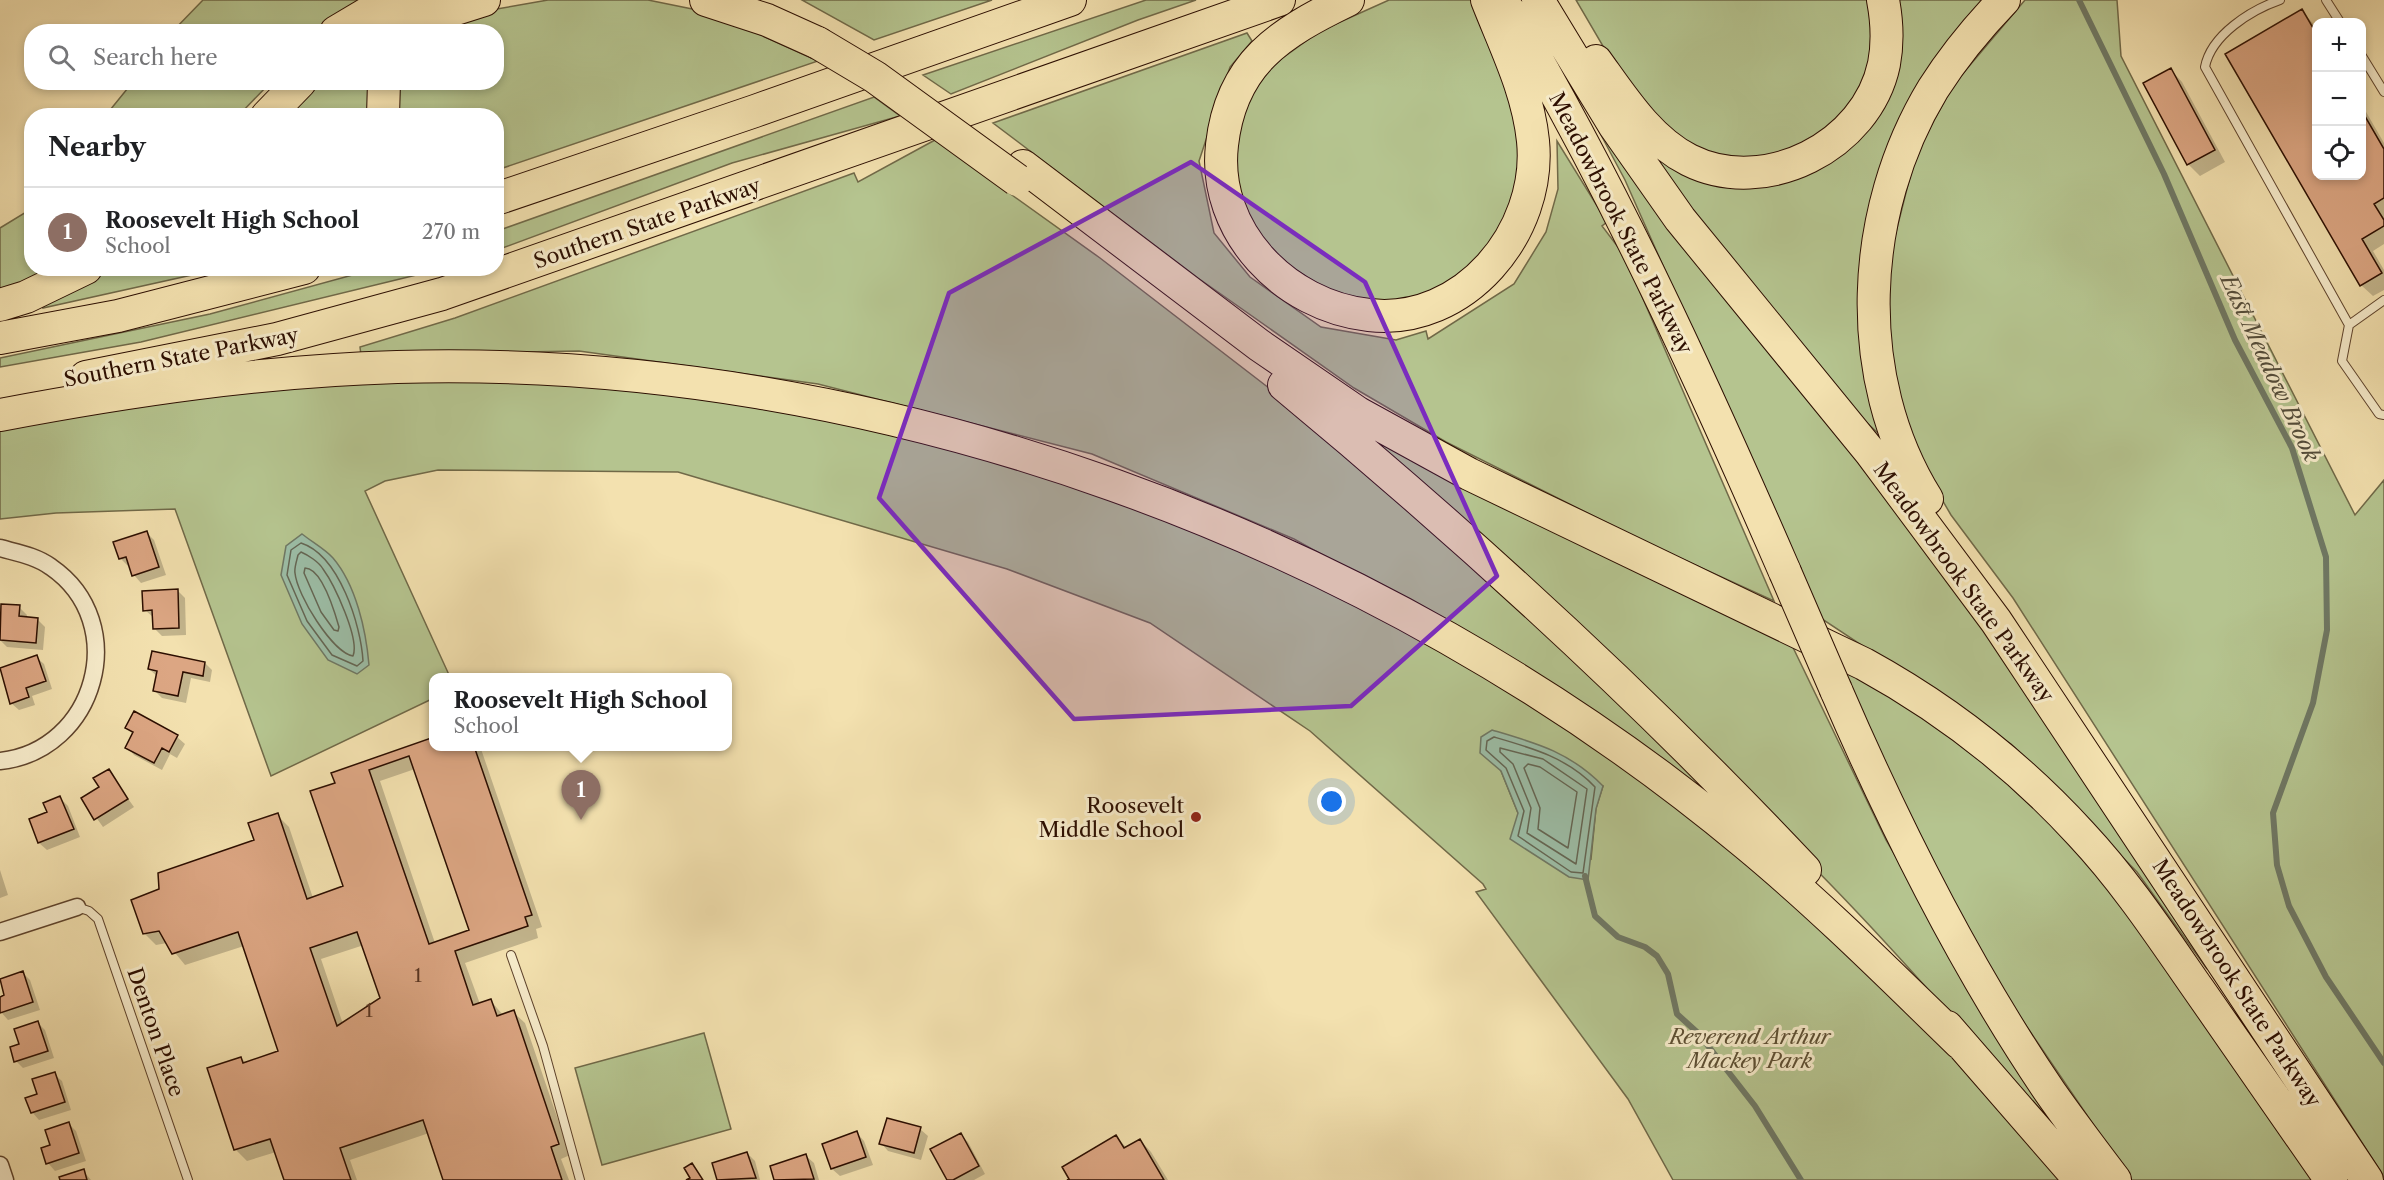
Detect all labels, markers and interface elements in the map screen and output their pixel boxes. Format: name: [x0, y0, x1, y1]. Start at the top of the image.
map controls: [2312, 18, 2366, 180]
button: +: [2312, 18, 2366, 72]
search box: [24, 24, 504, 90]
icon: search: [45, 41, 78, 74]
text: Search here: [93, 44, 218, 71]
button: −: [2312, 72, 2366, 126]
street label: Meadowbrook State Parkway: [1544, 88, 1698, 358]
button: locate: [2312, 126, 2366, 180]
text: Nearby: [48, 131, 146, 163]
street label: Southern State Parkway: [530, 172, 764, 274]
text: Roosevelt High School: [105, 207, 359, 234]
text: 1: [63, 220, 72, 244]
text: 270 m: [422, 220, 480, 244]
text: School: [105, 234, 170, 258]
water label: East Meadow Brook: [2214, 268, 2325, 466]
street label: Southern State Parkway: [62, 322, 301, 392]
street label: Meadowbrook State Parkway: [1869, 457, 2060, 707]
popup: [429, 673, 732, 751]
text: Roosevelt High School: [453, 687, 708, 714]
text: School: [453, 714, 519, 738]
pin: 1: [562, 770, 600, 820]
your location: [1317, 787, 1346, 816]
place label: Roosevelt Middle School: [1039, 793, 1185, 842]
marker: Roosevelt Middle School: [1189, 810, 1203, 824]
street label: Meadowbrook State Parkway: [2147, 854, 2327, 1112]
street label: Denton Place: [122, 964, 190, 1100]
house number: 1: [414, 965, 422, 987]
house number: 1: [365, 1000, 373, 1022]
park label: Reverend Arthur Mackey Park: [1667, 1024, 1832, 1073]

